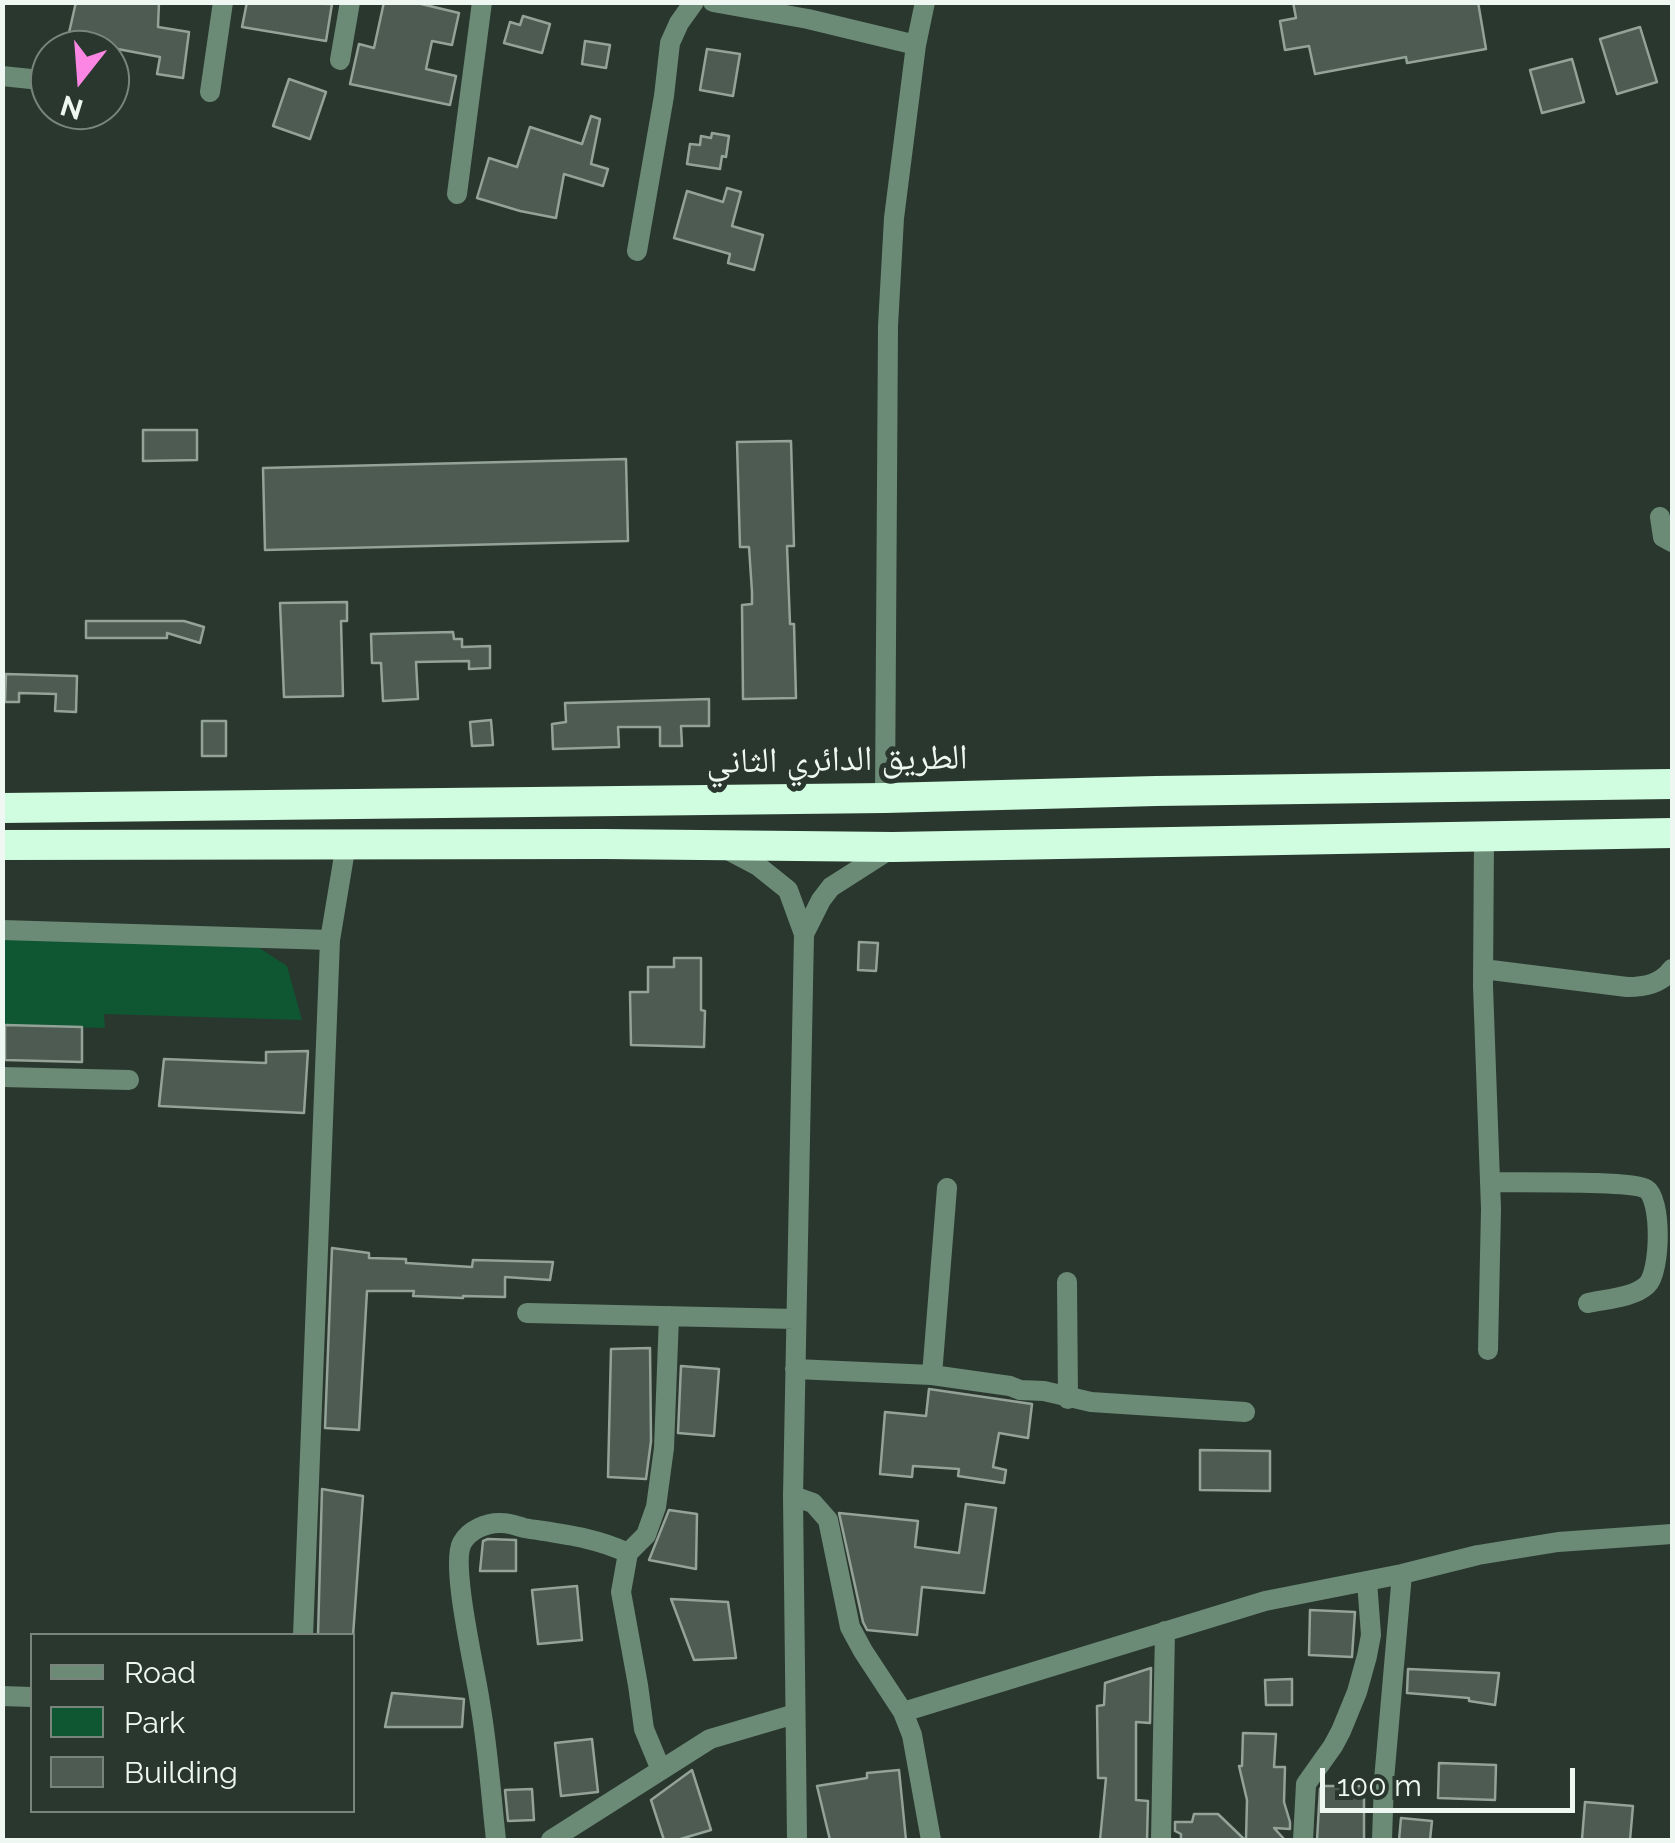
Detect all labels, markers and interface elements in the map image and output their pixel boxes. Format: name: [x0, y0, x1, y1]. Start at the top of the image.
north arrow: [30, 30, 130, 130]
text: N: [57, 88, 87, 126]
street label: الطريق الدائري الثاني: [706, 737, 968, 783]
legend: [30, 1633, 355, 1813]
text: Road: [124, 1655, 196, 1690]
text: Park: [124, 1705, 185, 1740]
scale bar: [1325, 1748, 1580, 1810]
text: Building: [124, 1755, 238, 1790]
text: 100 m: [1337, 1768, 1422, 1803]

